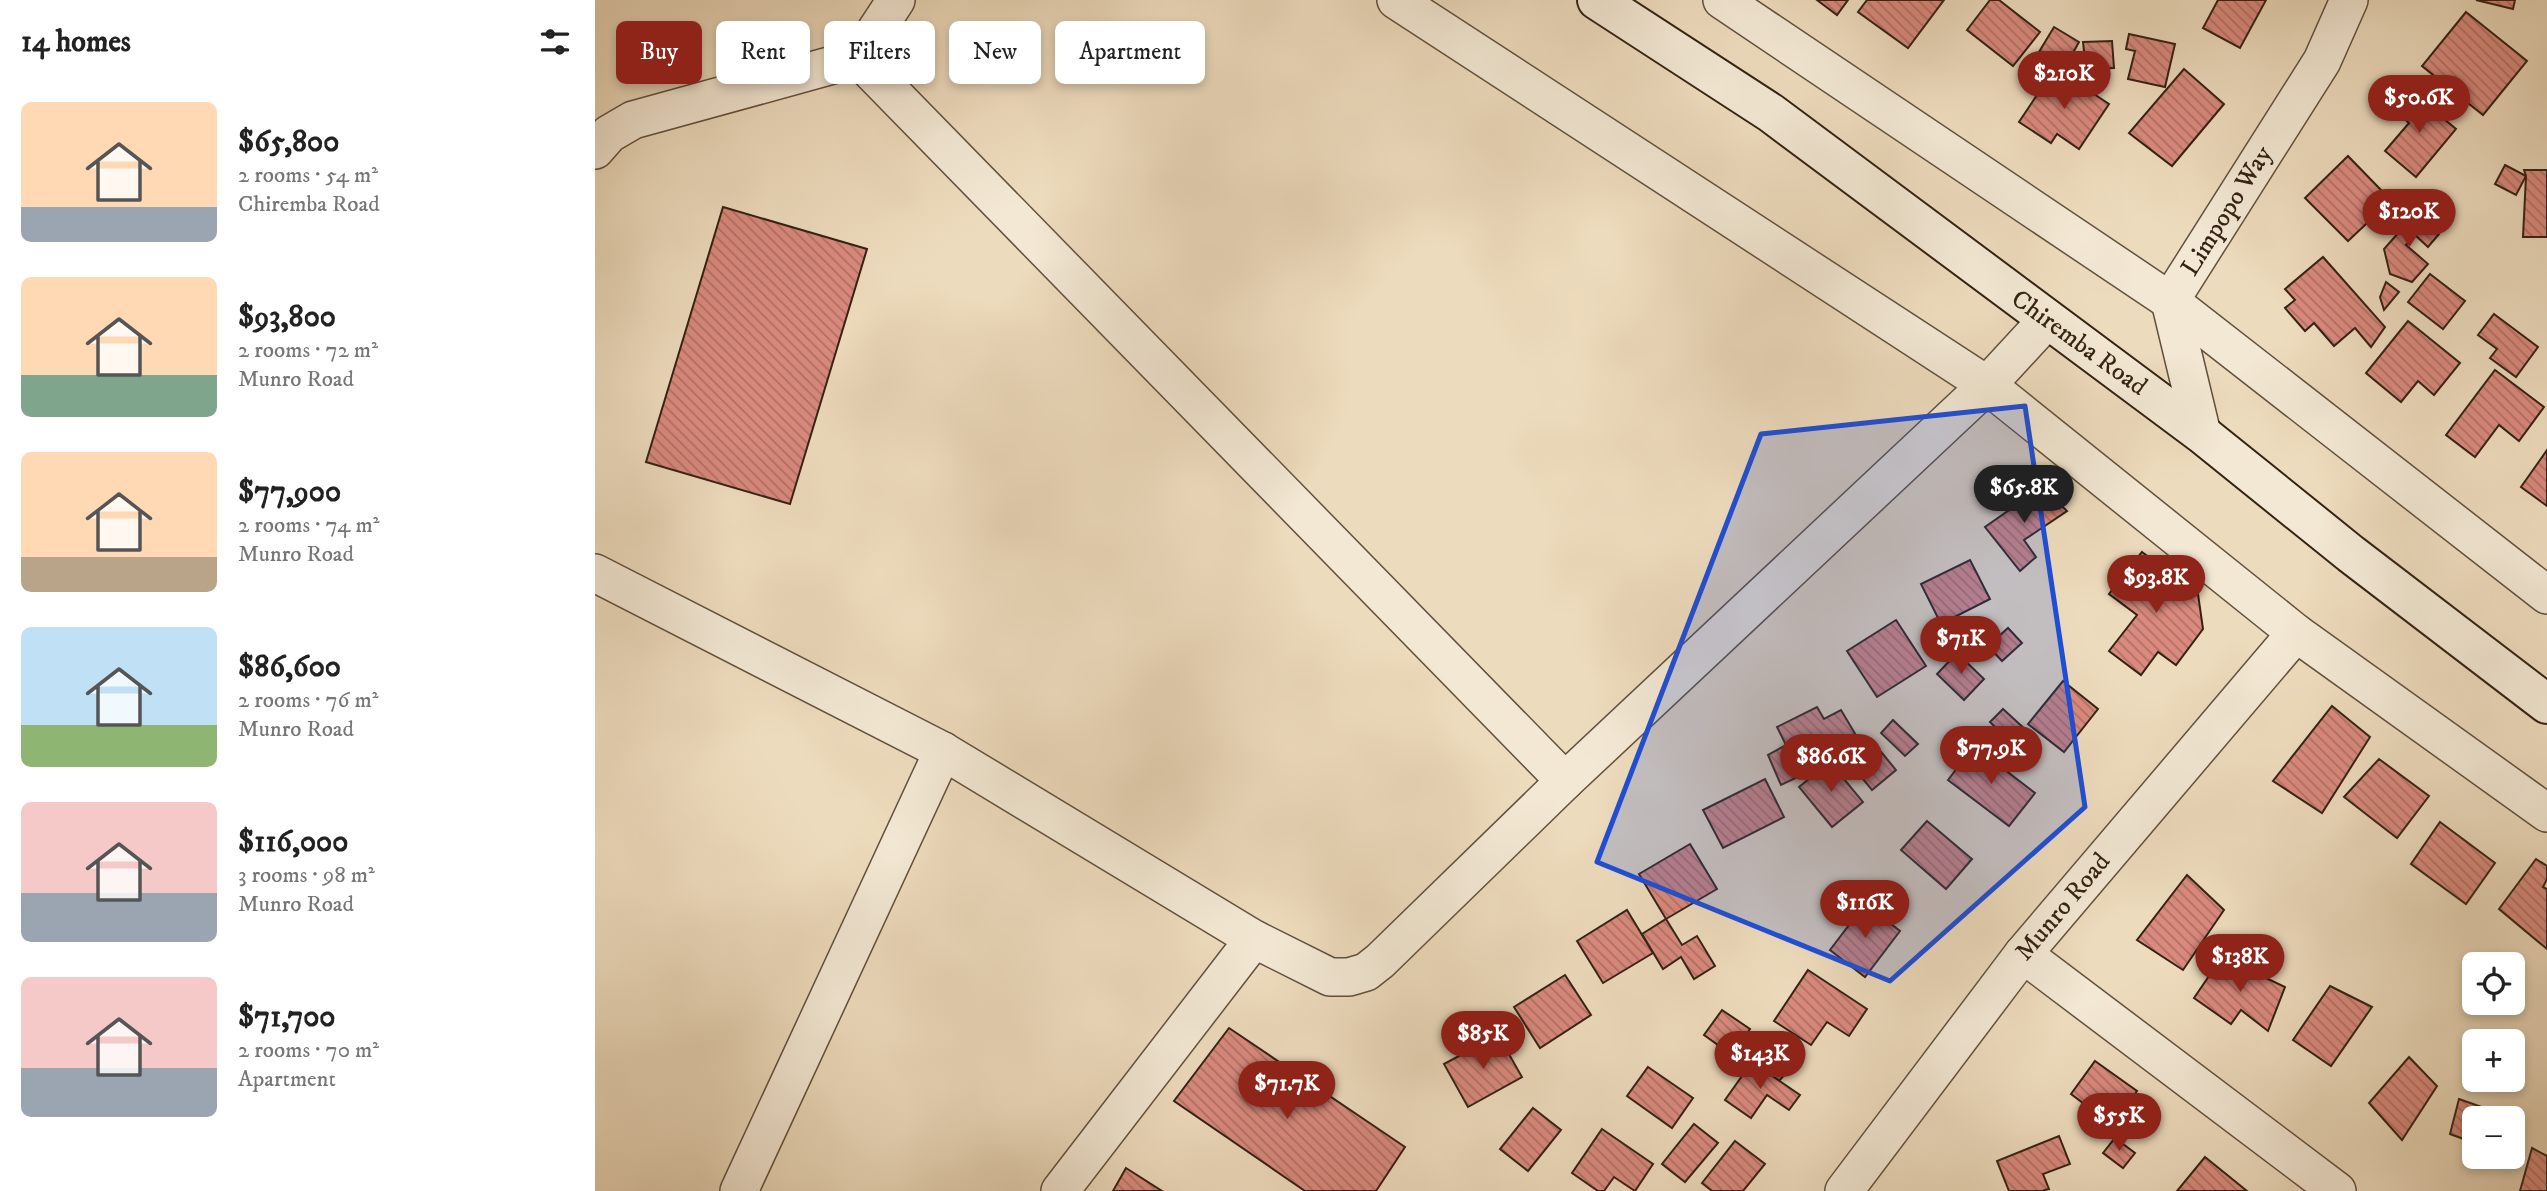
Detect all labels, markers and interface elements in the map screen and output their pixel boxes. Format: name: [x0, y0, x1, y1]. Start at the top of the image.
chip: Buy: [616, 21, 702, 84]
chip: Rent: [716, 21, 810, 84]
chip: Filters: [824, 21, 935, 84]
chip: New: [949, 21, 1041, 84]
chip: Apartment: [1055, 21, 1205, 84]
icon: filters: [536, 23, 574, 61]
text: 14 homes: [21, 24, 131, 61]
pin: $210K: [2015, 52, 2113, 111]
text: $210K: [2034, 59, 2094, 88]
pin: $50.6K: [2362, 76, 2476, 135]
text: $50.6K: [2384, 83, 2454, 112]
text: $65,800: [238, 124, 339, 161]
icon: home: [77, 130, 161, 214]
street label: Limpopo Way: [2174, 139, 2280, 282]
text: 2 rooms · 54 m²: [238, 161, 378, 190]
text: Chiremba Road: [238, 190, 380, 219]
pin: $120K: [2360, 190, 2458, 249]
text: $120K: [2379, 197, 2439, 226]
street label: Chiremba Road: [2005, 283, 2153, 403]
text: $93,800: [238, 299, 336, 336]
icon: home: [77, 305, 161, 389]
text: 2 rooms · 72 m²: [238, 336, 378, 365]
text: Munro Road: [238, 365, 354, 394]
pin: $65.8K: [1967, 466, 2081, 525]
text: $65.8K: [1990, 473, 2058, 502]
text: $77,900: [238, 474, 341, 511]
icon: home: [77, 480, 161, 564]
text: 2 rooms · 74 m²: [238, 511, 379, 540]
text: Munro Road: [238, 540, 354, 569]
pin: $93.8K: [2099, 556, 2213, 615]
text: $93.8K: [2123, 563, 2189, 592]
pin: $71K: [1920, 616, 2002, 676]
text: $71K: [1936, 624, 1986, 653]
text: $86,600: [238, 649, 341, 686]
icon: home: [77, 655, 161, 739]
text: 2 rooms · 76 m²: [238, 686, 378, 715]
text: Munro Road: [238, 715, 354, 744]
pin: $77.9K: [1934, 726, 2048, 786]
pin: $86.6K: [1774, 734, 1888, 794]
text: $77.9K: [1956, 734, 2026, 763]
text: $86.6K: [1796, 742, 1866, 771]
text: $116,000: [238, 824, 348, 861]
icon: home: [77, 830, 161, 914]
street label: Munro Road: [2008, 846, 2118, 968]
text: 3 rooms · 98 m²: [238, 861, 375, 890]
pin: $116K: [1816, 880, 1914, 940]
text: $116K: [1836, 888, 1894, 917]
text: Munro Road: [238, 890, 354, 919]
pin: $138K: [2191, 934, 2289, 994]
text: $138K: [2211, 942, 2269, 971]
map controls: [2462, 952, 2525, 1169]
button: locate: [2462, 952, 2525, 1015]
text: $71,700: [238, 999, 335, 1036]
icon: home: [77, 1005, 161, 1089]
pin: $85K: [1442, 1012, 1524, 1071]
text: $85K: [1457, 1019, 1509, 1048]
button: +: [2462, 1029, 2525, 1092]
pin: $143K: [1711, 1032, 1809, 1091]
text: 2 rooms · 70 m²: [238, 1036, 379, 1065]
text: $143K: [1731, 1039, 1789, 1068]
pin: $71.7K: [1230, 1062, 1344, 1121]
text: Apartment: [238, 1065, 336, 1094]
text: $71.7K: [1254, 1069, 1320, 1098]
pin: $55K: [2078, 1094, 2160, 1153]
text: $55K: [2093, 1101, 2145, 1130]
button: −: [2462, 1106, 2525, 1169]

